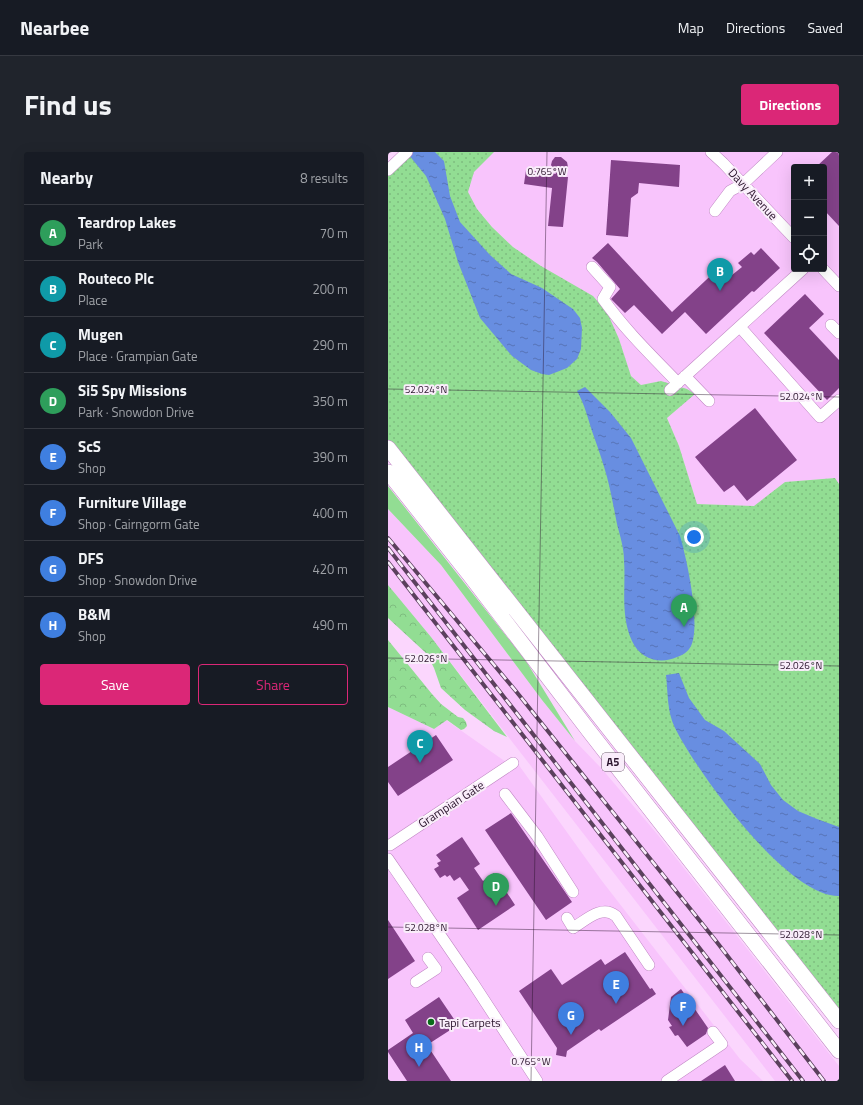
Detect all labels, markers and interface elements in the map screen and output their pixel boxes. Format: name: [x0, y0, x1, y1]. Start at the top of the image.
text: Nearbee: [20, 13, 89, 42]
text: Map: [678, 17, 704, 38]
text: Directions: [726, 17, 785, 38]
text: Saved: [807, 17, 843, 38]
text: Find us: [24, 83, 112, 126]
button: Directions: [741, 84, 839, 125]
text: 0.765°W: [527, 164, 567, 179]
street label: Davy Avenue: [724, 164, 782, 224]
map controls: [791, 164, 827, 272]
button: +: [791, 164, 827, 200]
text: Nearby: [40, 165, 93, 191]
text: 8 results: [300, 168, 348, 188]
button: −: [791, 200, 827, 236]
text: Teardrop Lakes: [78, 211, 176, 234]
text: A: [49, 223, 57, 243]
text: 70 m: [320, 223, 348, 243]
text: Park: [78, 234, 103, 254]
button: locate: [791, 236, 827, 272]
pin: B: [707, 258, 733, 291]
text: Routeco Plc: [78, 267, 154, 290]
text: B: [49, 279, 57, 299]
text: 200 m: [312, 279, 348, 299]
text: Place: [78, 290, 107, 310]
text: Mugen: [78, 323, 123, 346]
text: C: [49, 335, 57, 355]
text: 290 m: [312, 335, 348, 355]
text: Place · Grampian Gate: [78, 346, 198, 366]
text: Si5 Spy Missions: [78, 379, 187, 402]
text: 52.024°N: [405, 382, 447, 397]
text: 52.024°N: [780, 389, 822, 404]
text: D: [49, 391, 57, 411]
text: 350 m: [312, 391, 348, 411]
text: Park · Snowdon Drive: [78, 402, 194, 422]
text: ScS: [78, 435, 101, 458]
text: E: [49, 447, 57, 467]
text: 390 m: [312, 447, 348, 467]
text: Shop: [78, 458, 106, 478]
text: Furniture Village: [78, 491, 186, 514]
text: F: [50, 503, 56, 523]
text: 400 m: [312, 503, 348, 523]
text: Shop · Cairngorm Gate: [78, 514, 200, 534]
your location: [684, 527, 704, 547]
text: DFS: [78, 547, 104, 570]
text: G: [49, 559, 57, 579]
text: 420 m: [312, 559, 348, 579]
text: Shop · Snowdon Drive: [78, 570, 197, 590]
pin: A: [671, 594, 697, 627]
text: B&M: [78, 603, 111, 626]
text: H: [49, 615, 57, 635]
text: 490 m: [312, 615, 348, 635]
text: Shop: [78, 626, 106, 646]
text: 52.026°N: [405, 651, 447, 666]
text: 52.026°N: [780, 658, 822, 673]
button: Save: [40, 664, 190, 705]
button: Share: [198, 664, 348, 705]
pin: C: [407, 730, 433, 763]
road number: A5: [602, 753, 624, 771]
street label: Grampian Gate: [414, 776, 488, 832]
pin: D: [483, 873, 509, 906]
text: 52.028°N: [405, 920, 447, 935]
text: 52.028°N: [780, 927, 822, 942]
pin: E: [603, 971, 629, 1004]
pin: F: [670, 993, 696, 1026]
pin: G: [558, 1002, 584, 1035]
place label: Tapi Carpets: [439, 1013, 501, 1032]
marker: Tapi Carpets: [426, 1017, 436, 1027]
pin: H: [406, 1034, 432, 1067]
text: 0.765°W: [511, 1054, 551, 1069]

